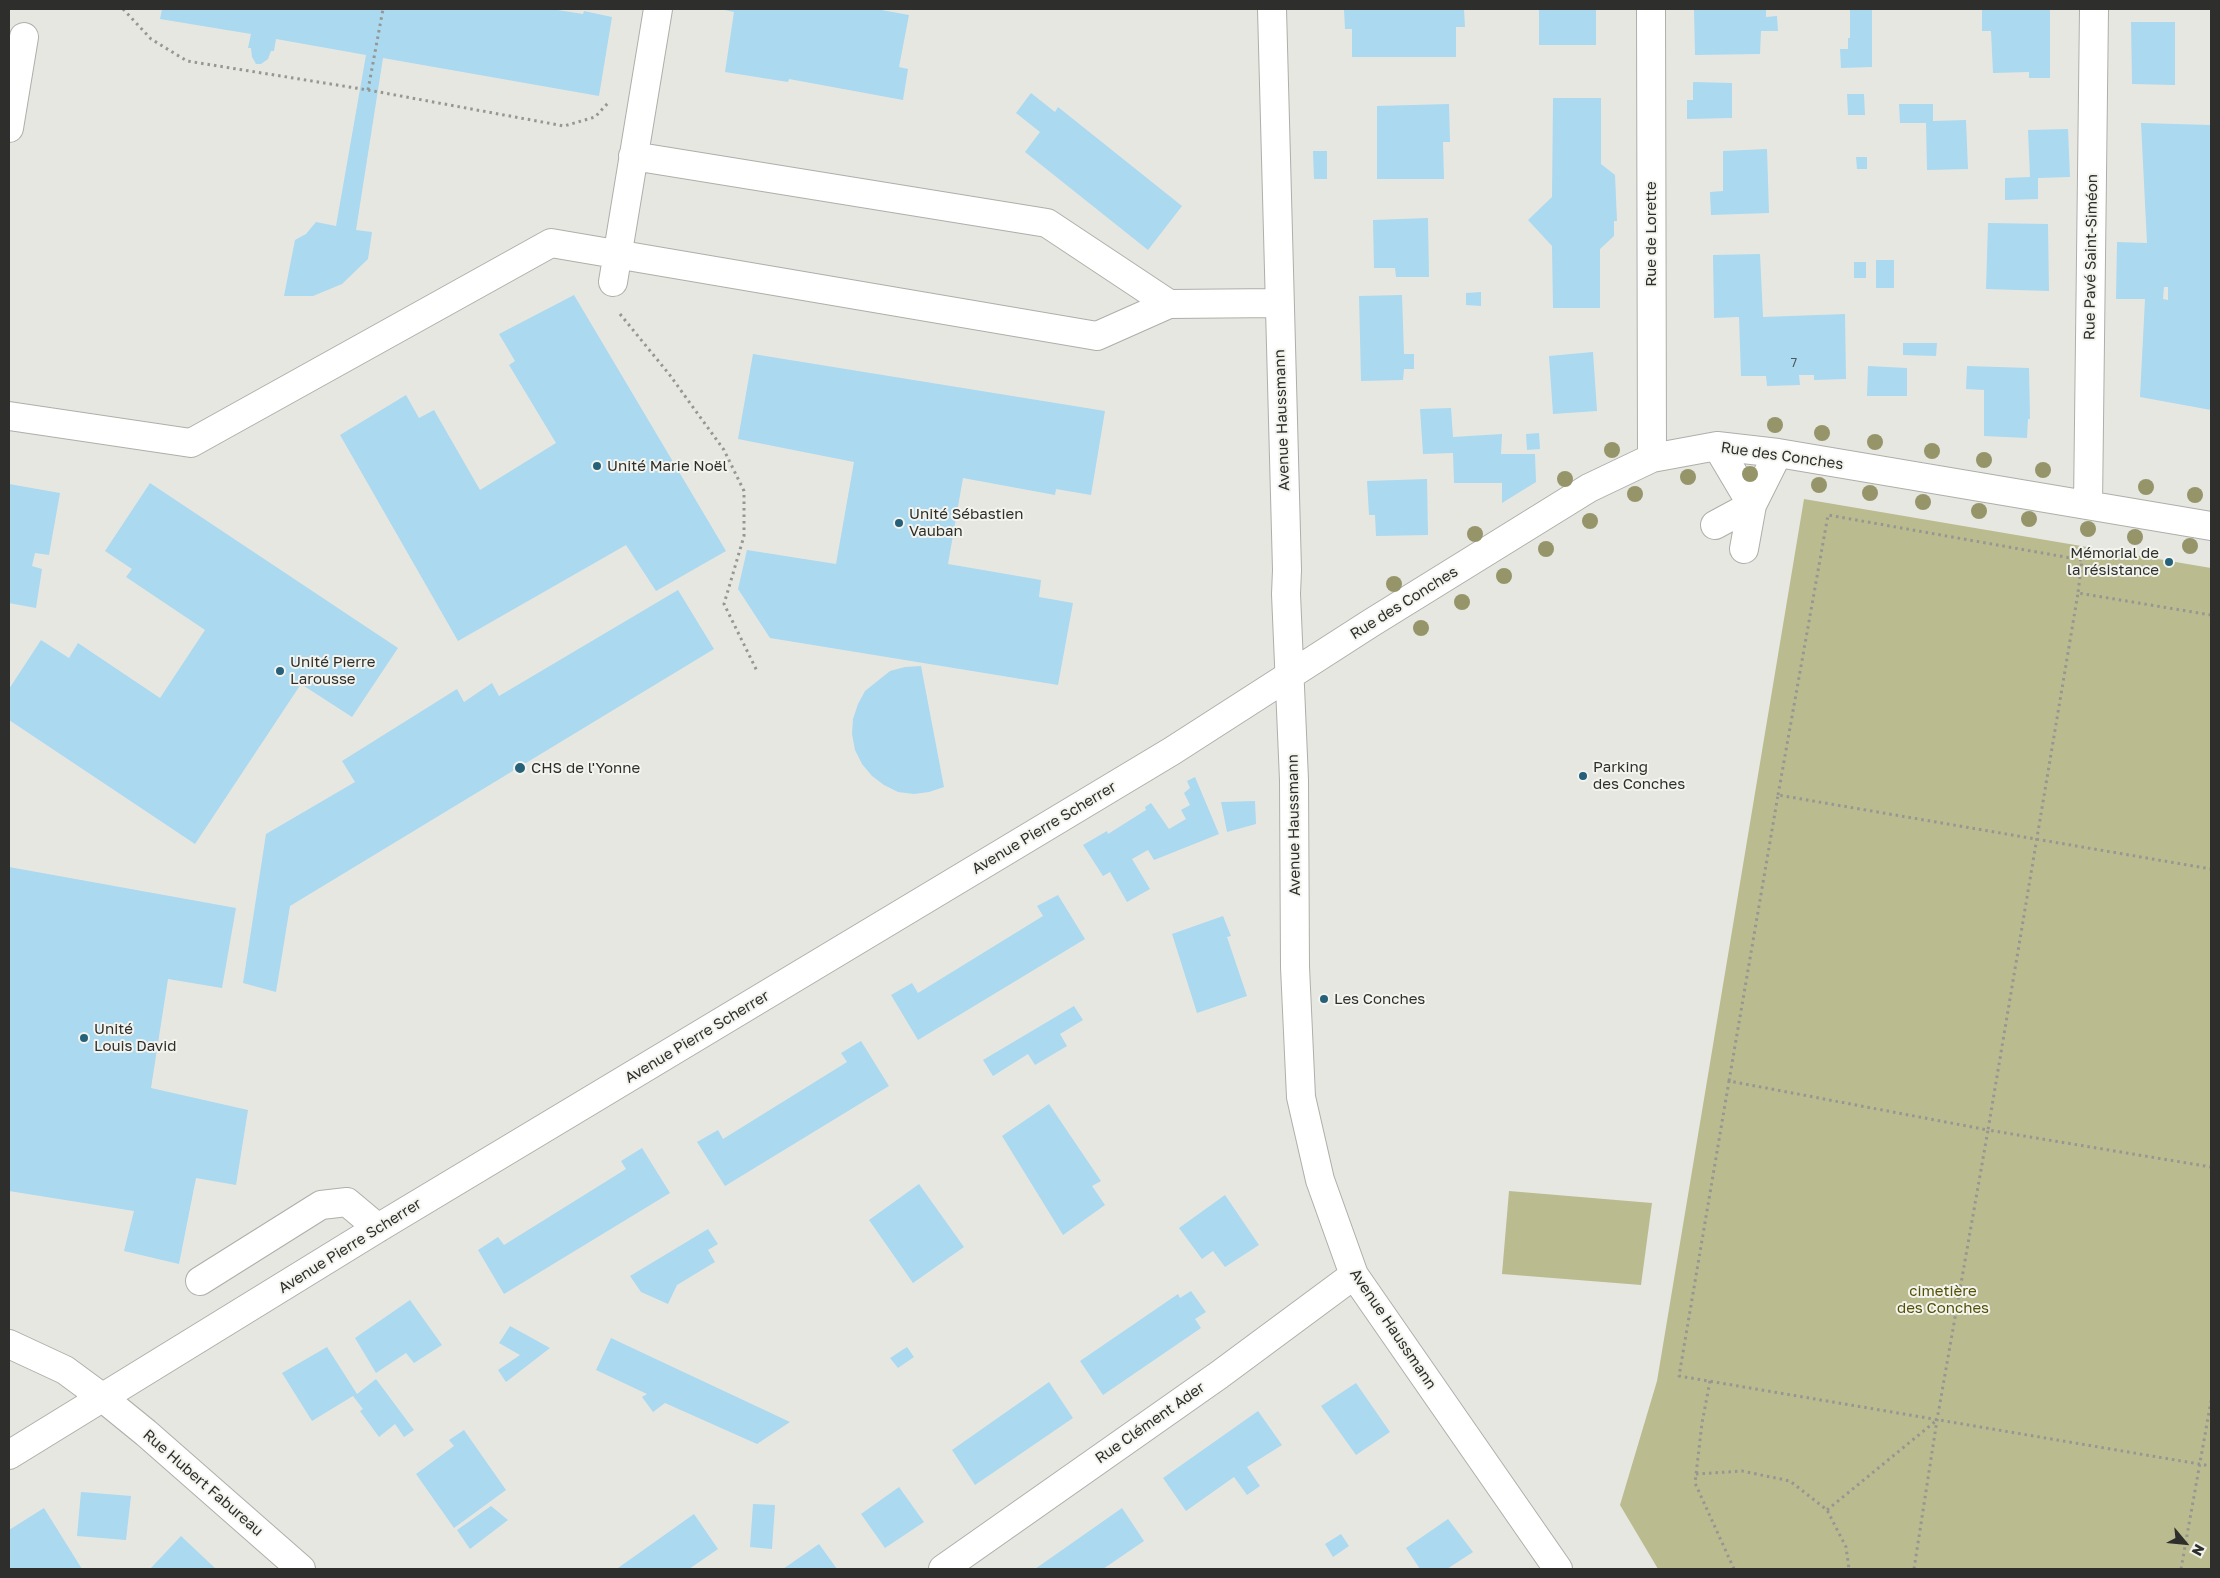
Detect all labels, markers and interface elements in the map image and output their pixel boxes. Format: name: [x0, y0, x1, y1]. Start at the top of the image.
street label: Rue Pavé Saint-Siméon: [2081, 174, 2101, 340]
street label: Rue de Lorette: [1642, 181, 1660, 287]
street label: Avenue Haussmann: [1271, 349, 1293, 491]
house number: 7: [1791, 356, 1797, 370]
street label: Rue des Conches: [1720, 438, 1844, 474]
place label: Unité Marie Noël: [607, 457, 727, 475]
marker: Unité Marie Noël: [591, 460, 603, 472]
place label: Unité Sébastien Vauban: [909, 505, 1024, 540]
marker: Unité Sébastien Vauban: [893, 517, 905, 529]
place label: Mémorial de la résistance: [2067, 544, 2159, 579]
marker: Mémorial de la résistance: [2163, 556, 2175, 568]
street label: Rue des Conches: [1347, 563, 1461, 643]
place label: Unité Pierre Larousse: [290, 653, 375, 688]
marker: Unité Pierre Larousse: [274, 665, 286, 677]
street label: Avenue Haussmann: [1284, 754, 1304, 896]
place label: Parking des Conches: [1593, 758, 1685, 793]
place label: CHS de l'Yonne: [531, 759, 640, 777]
marker: CHS de l'Yonne: [513, 761, 527, 775]
marker: Parking des Conches: [1577, 770, 1589, 782]
street label: Avenue Pierre Scherrer: [969, 778, 1119, 878]
street label: Avenue Pierre Scherrer: [622, 987, 772, 1087]
place label: Les Conches: [1334, 990, 1425, 1008]
marker: Les Conches: [1318, 993, 1330, 1005]
place label: Unité Louis David: [94, 1020, 177, 1055]
marker: Unité Louis David: [78, 1032, 90, 1044]
street label: Avenue Pierre Scherrer: [275, 1195, 425, 1297]
street label: Avenue Haussmann: [1346, 1265, 1440, 1393]
park label: cimetière des Conches: [1897, 1282, 1989, 1317]
street label: Rue Clément Ader: [1092, 1379, 1208, 1467]
street label: Rue Hubert Fabureau: [139, 1426, 267, 1540]
north arrow: [2160, 1518, 2210, 1568]
text: N: [2189, 1542, 2209, 1559]

